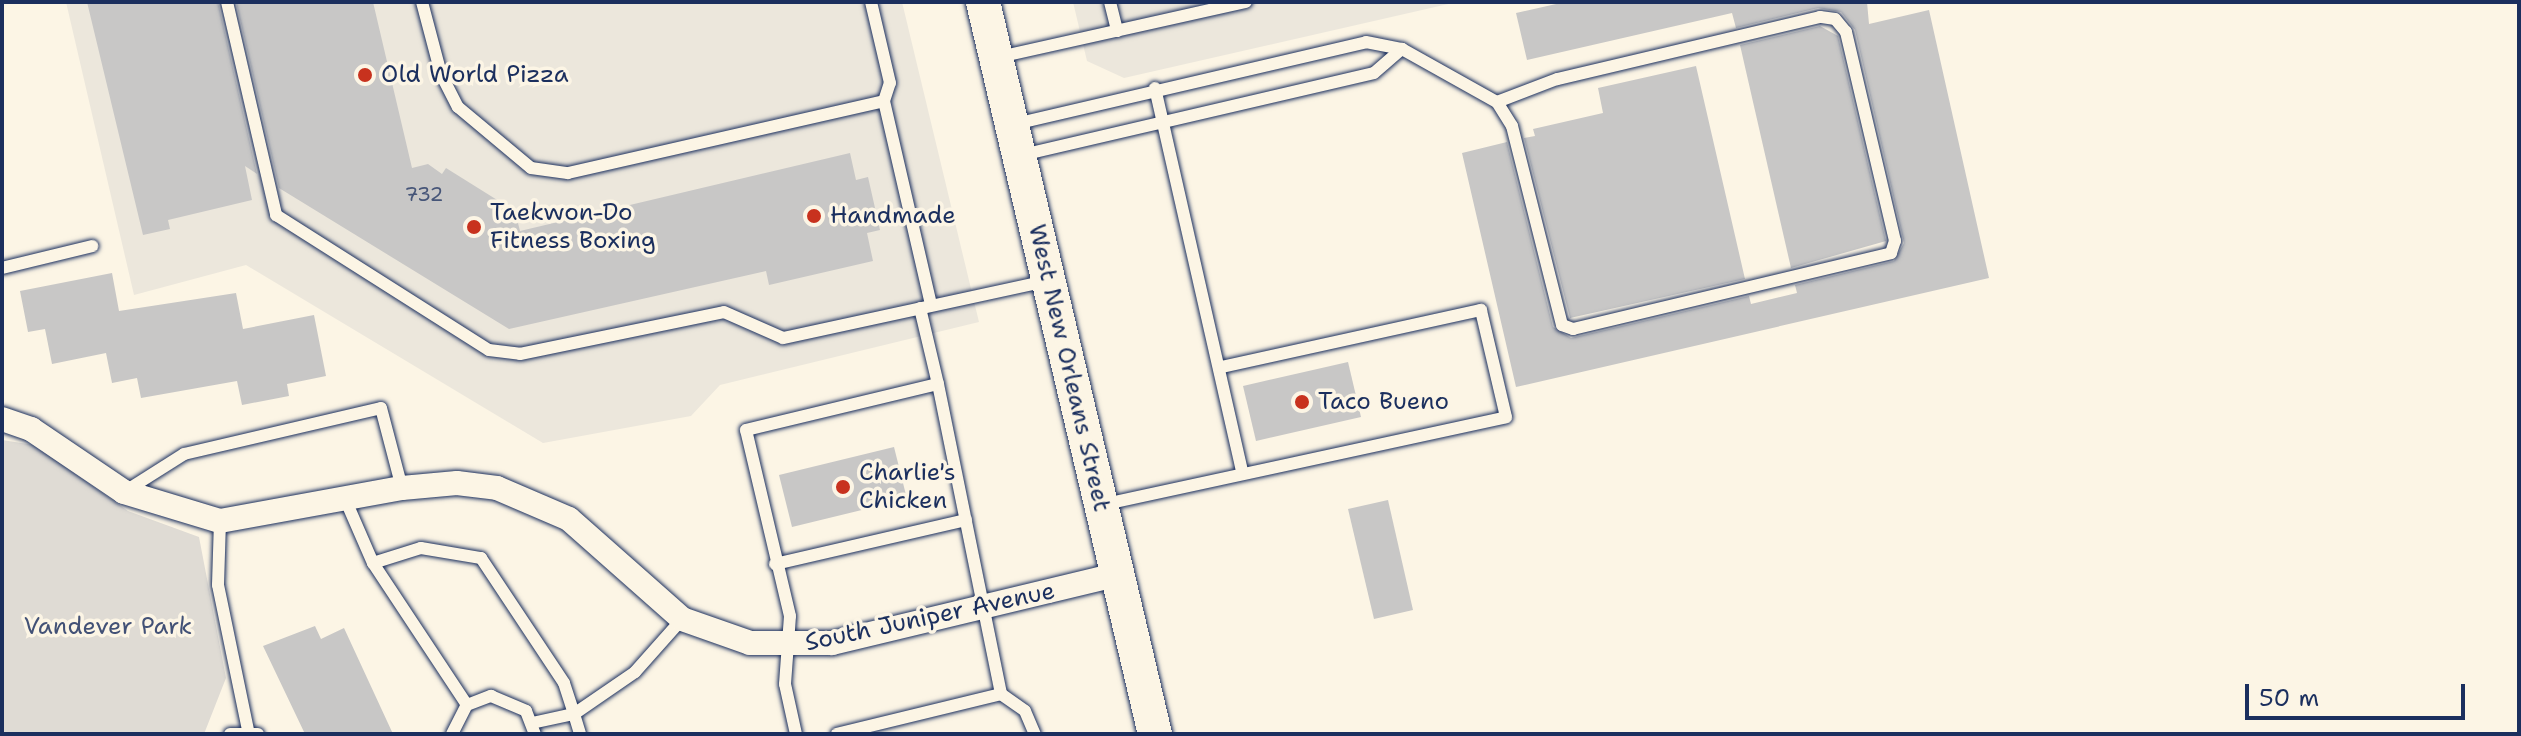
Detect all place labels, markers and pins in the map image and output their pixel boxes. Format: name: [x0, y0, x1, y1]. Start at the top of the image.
place label: Old World Pizza: [381, 61, 569, 89]
marker: Old World Pizza: [356, 66, 374, 84]
place label: Taekwon-Do Fitness Boxing: [490, 199, 656, 255]
place label: Handmade: [830, 202, 956, 230]
marker: Handmade: [805, 207, 823, 225]
marker: Taekwon-Do Fitness Boxing: [465, 218, 483, 236]
place label: Taco Bueno: [1318, 388, 1449, 416]
marker: Taco Bueno: [1293, 393, 1311, 411]
place label: Charlie's Chicken: [859, 459, 956, 515]
marker: Charlie's Chicken: [834, 478, 852, 496]

